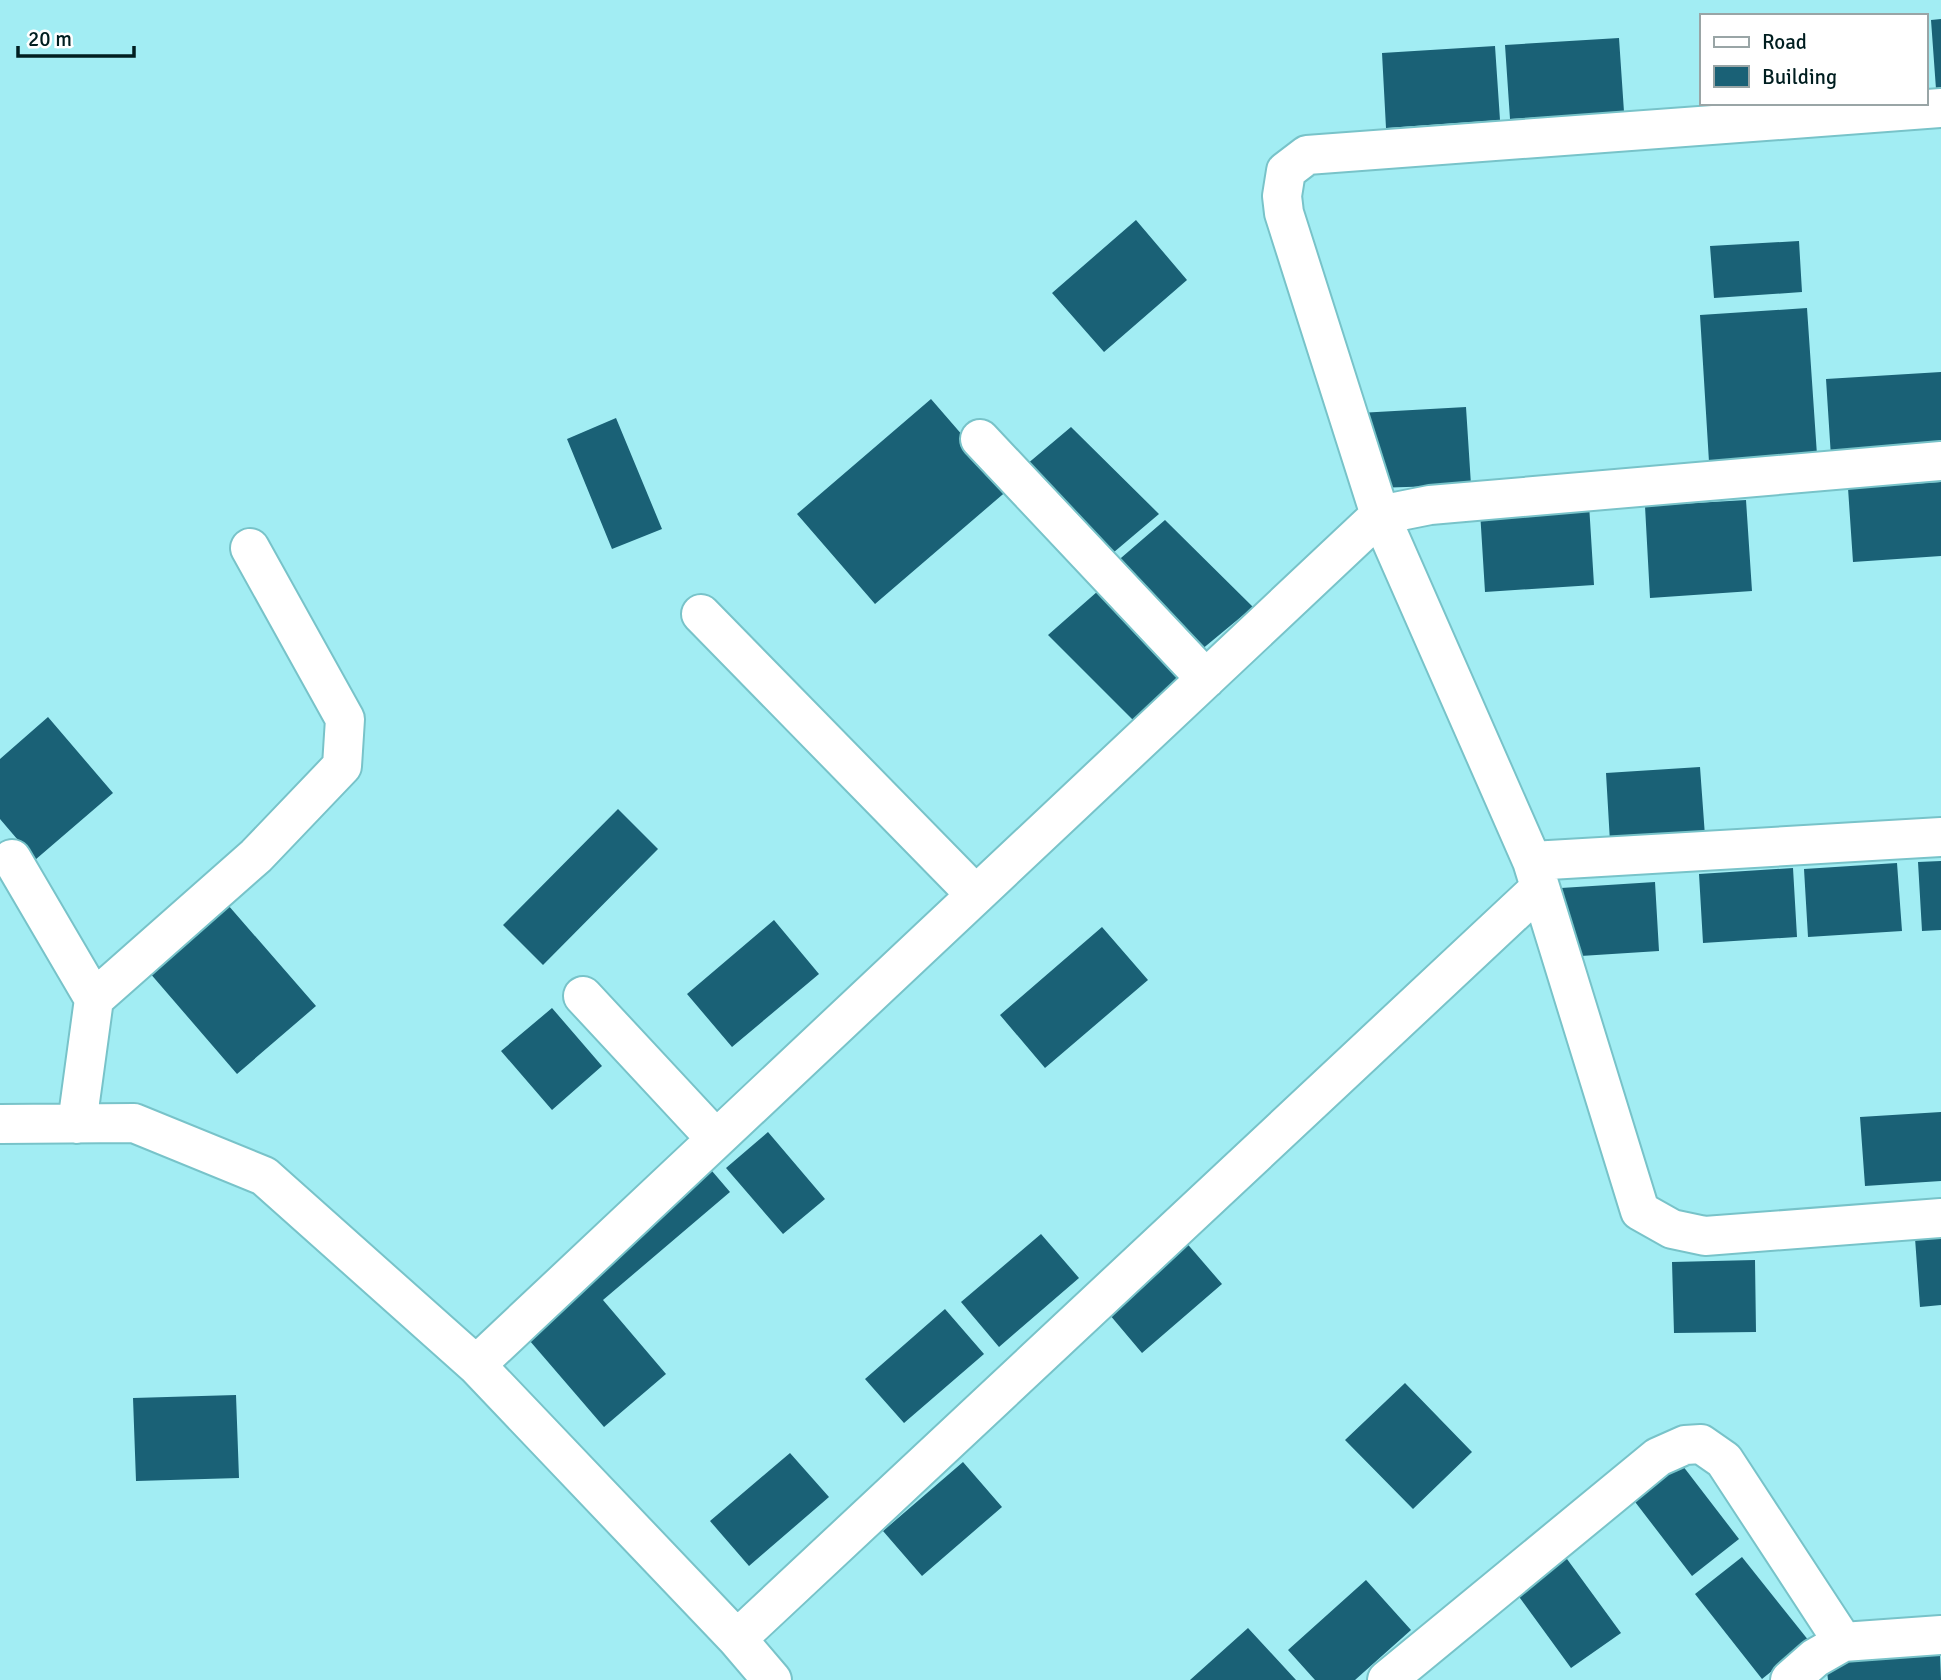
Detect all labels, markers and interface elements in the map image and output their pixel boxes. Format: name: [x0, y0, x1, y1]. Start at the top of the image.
scale bar: [18, 14, 133, 58]
legend: [1700, 14, 1927, 105]
text: 20 m: [28, 26, 72, 52]
text: Road: [1762, 29, 1807, 55]
text: Building: [1762, 64, 1837, 90]

